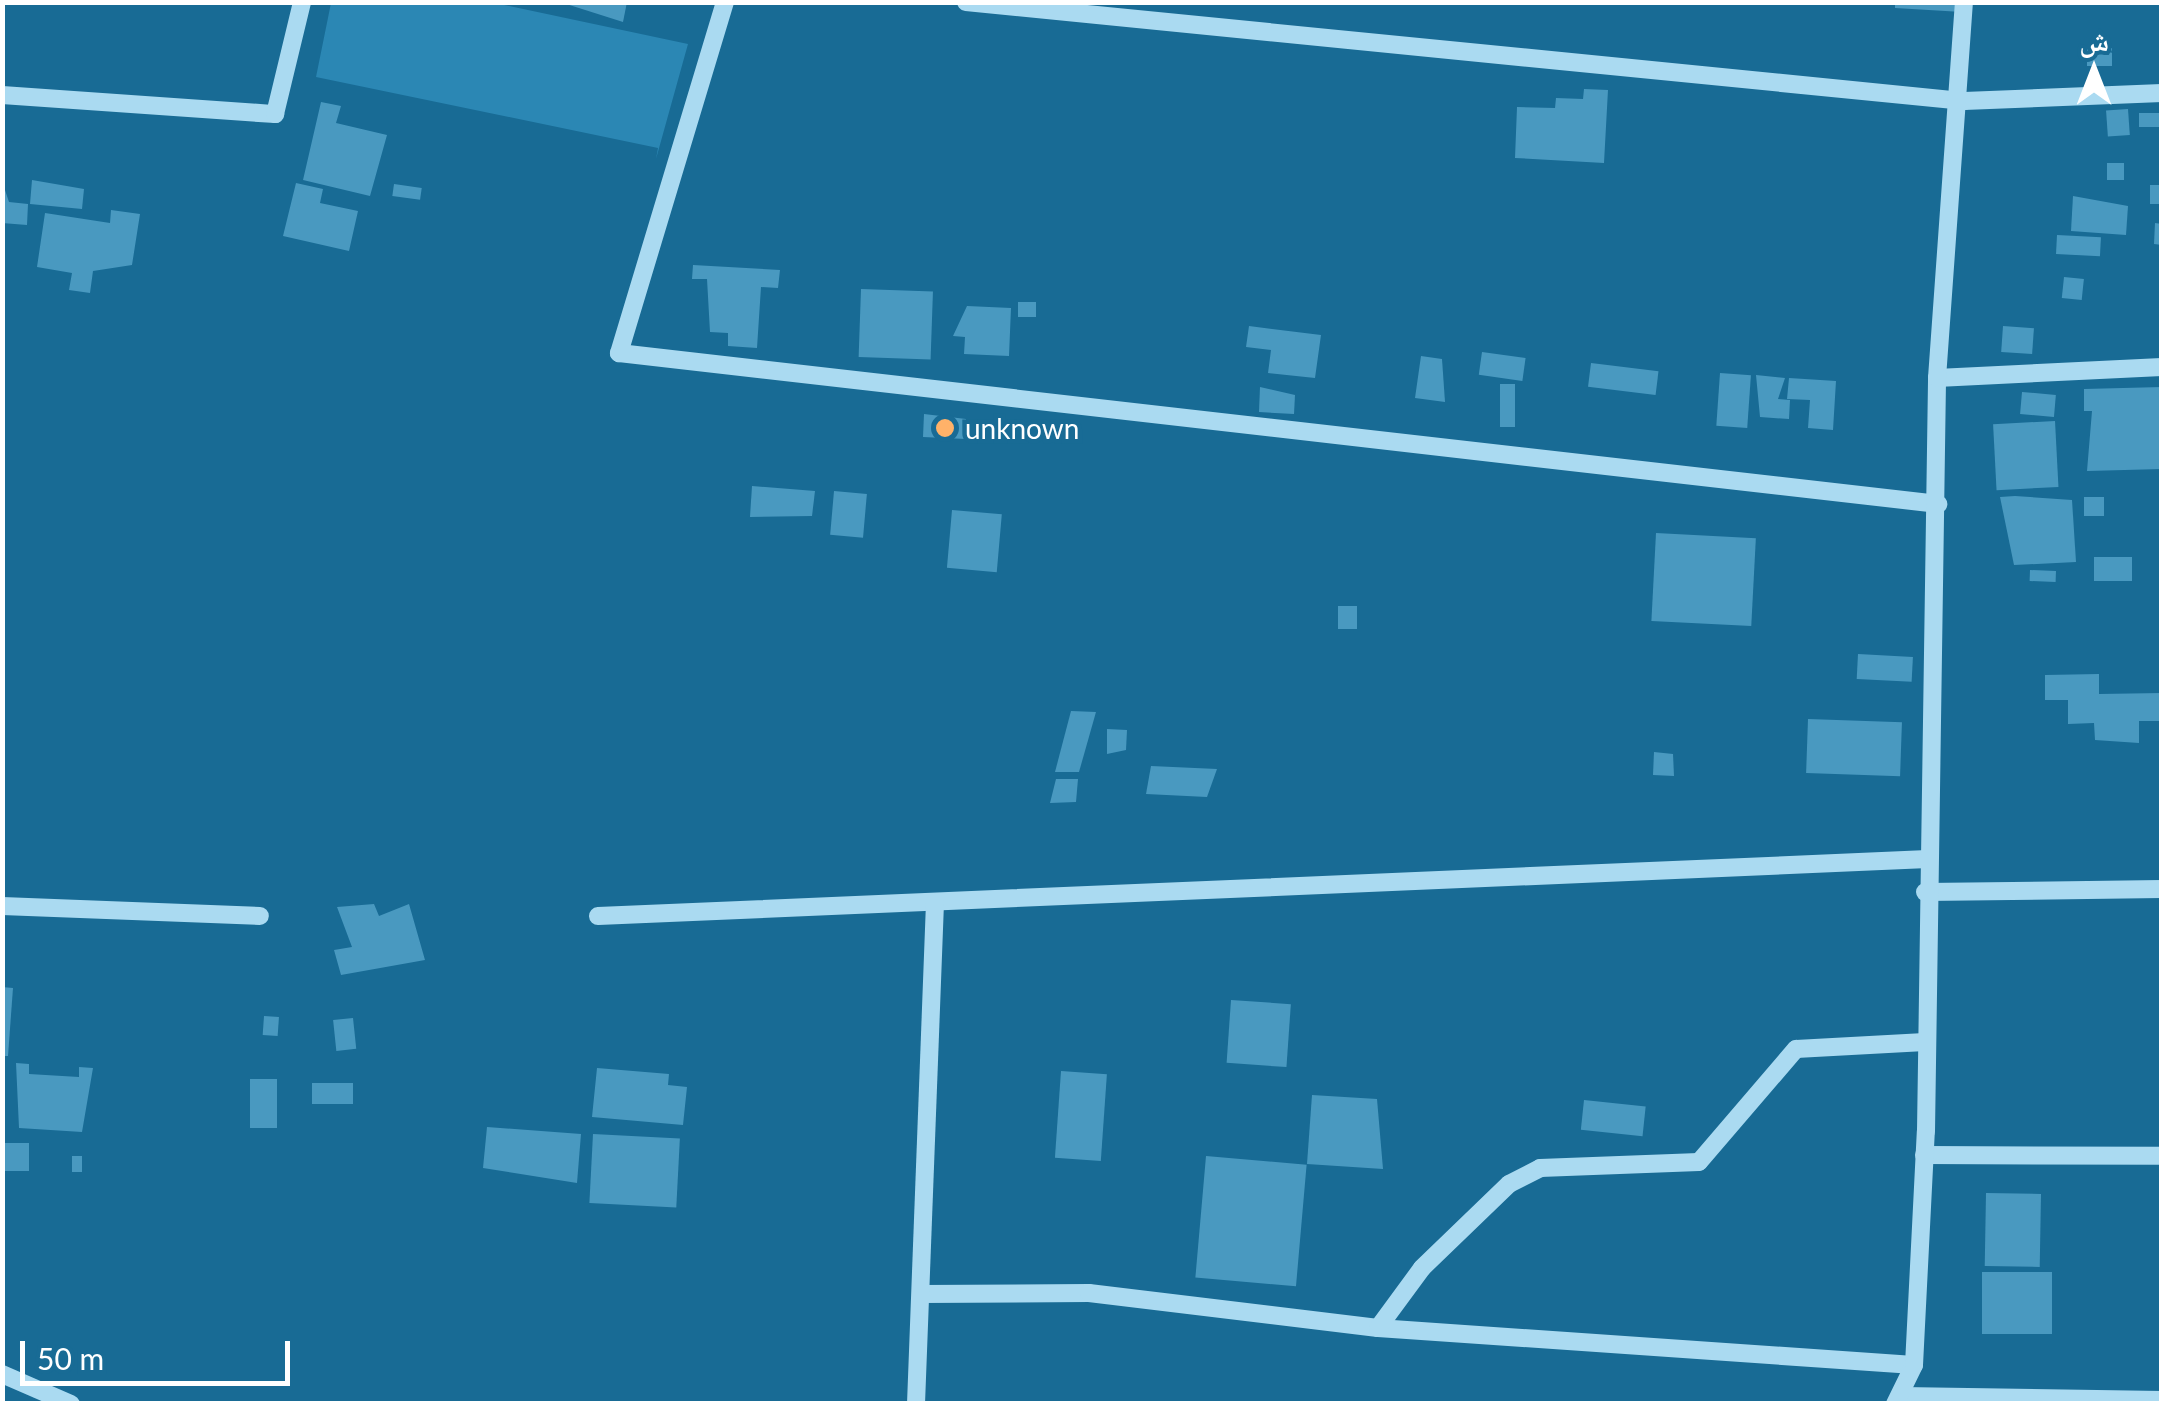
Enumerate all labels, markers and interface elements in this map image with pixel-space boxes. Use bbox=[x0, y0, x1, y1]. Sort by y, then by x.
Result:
north arrow bbox=[2044, 20, 2144, 120]
text: ش bbox=[2079, 23, 2109, 57]
place label: unknown bbox=[965, 411, 1079, 445]
marker: unknown bbox=[934, 417, 956, 439]
scale bar bbox=[25, 1321, 295, 1383]
text: 50 m bbox=[37, 1340, 104, 1376]

